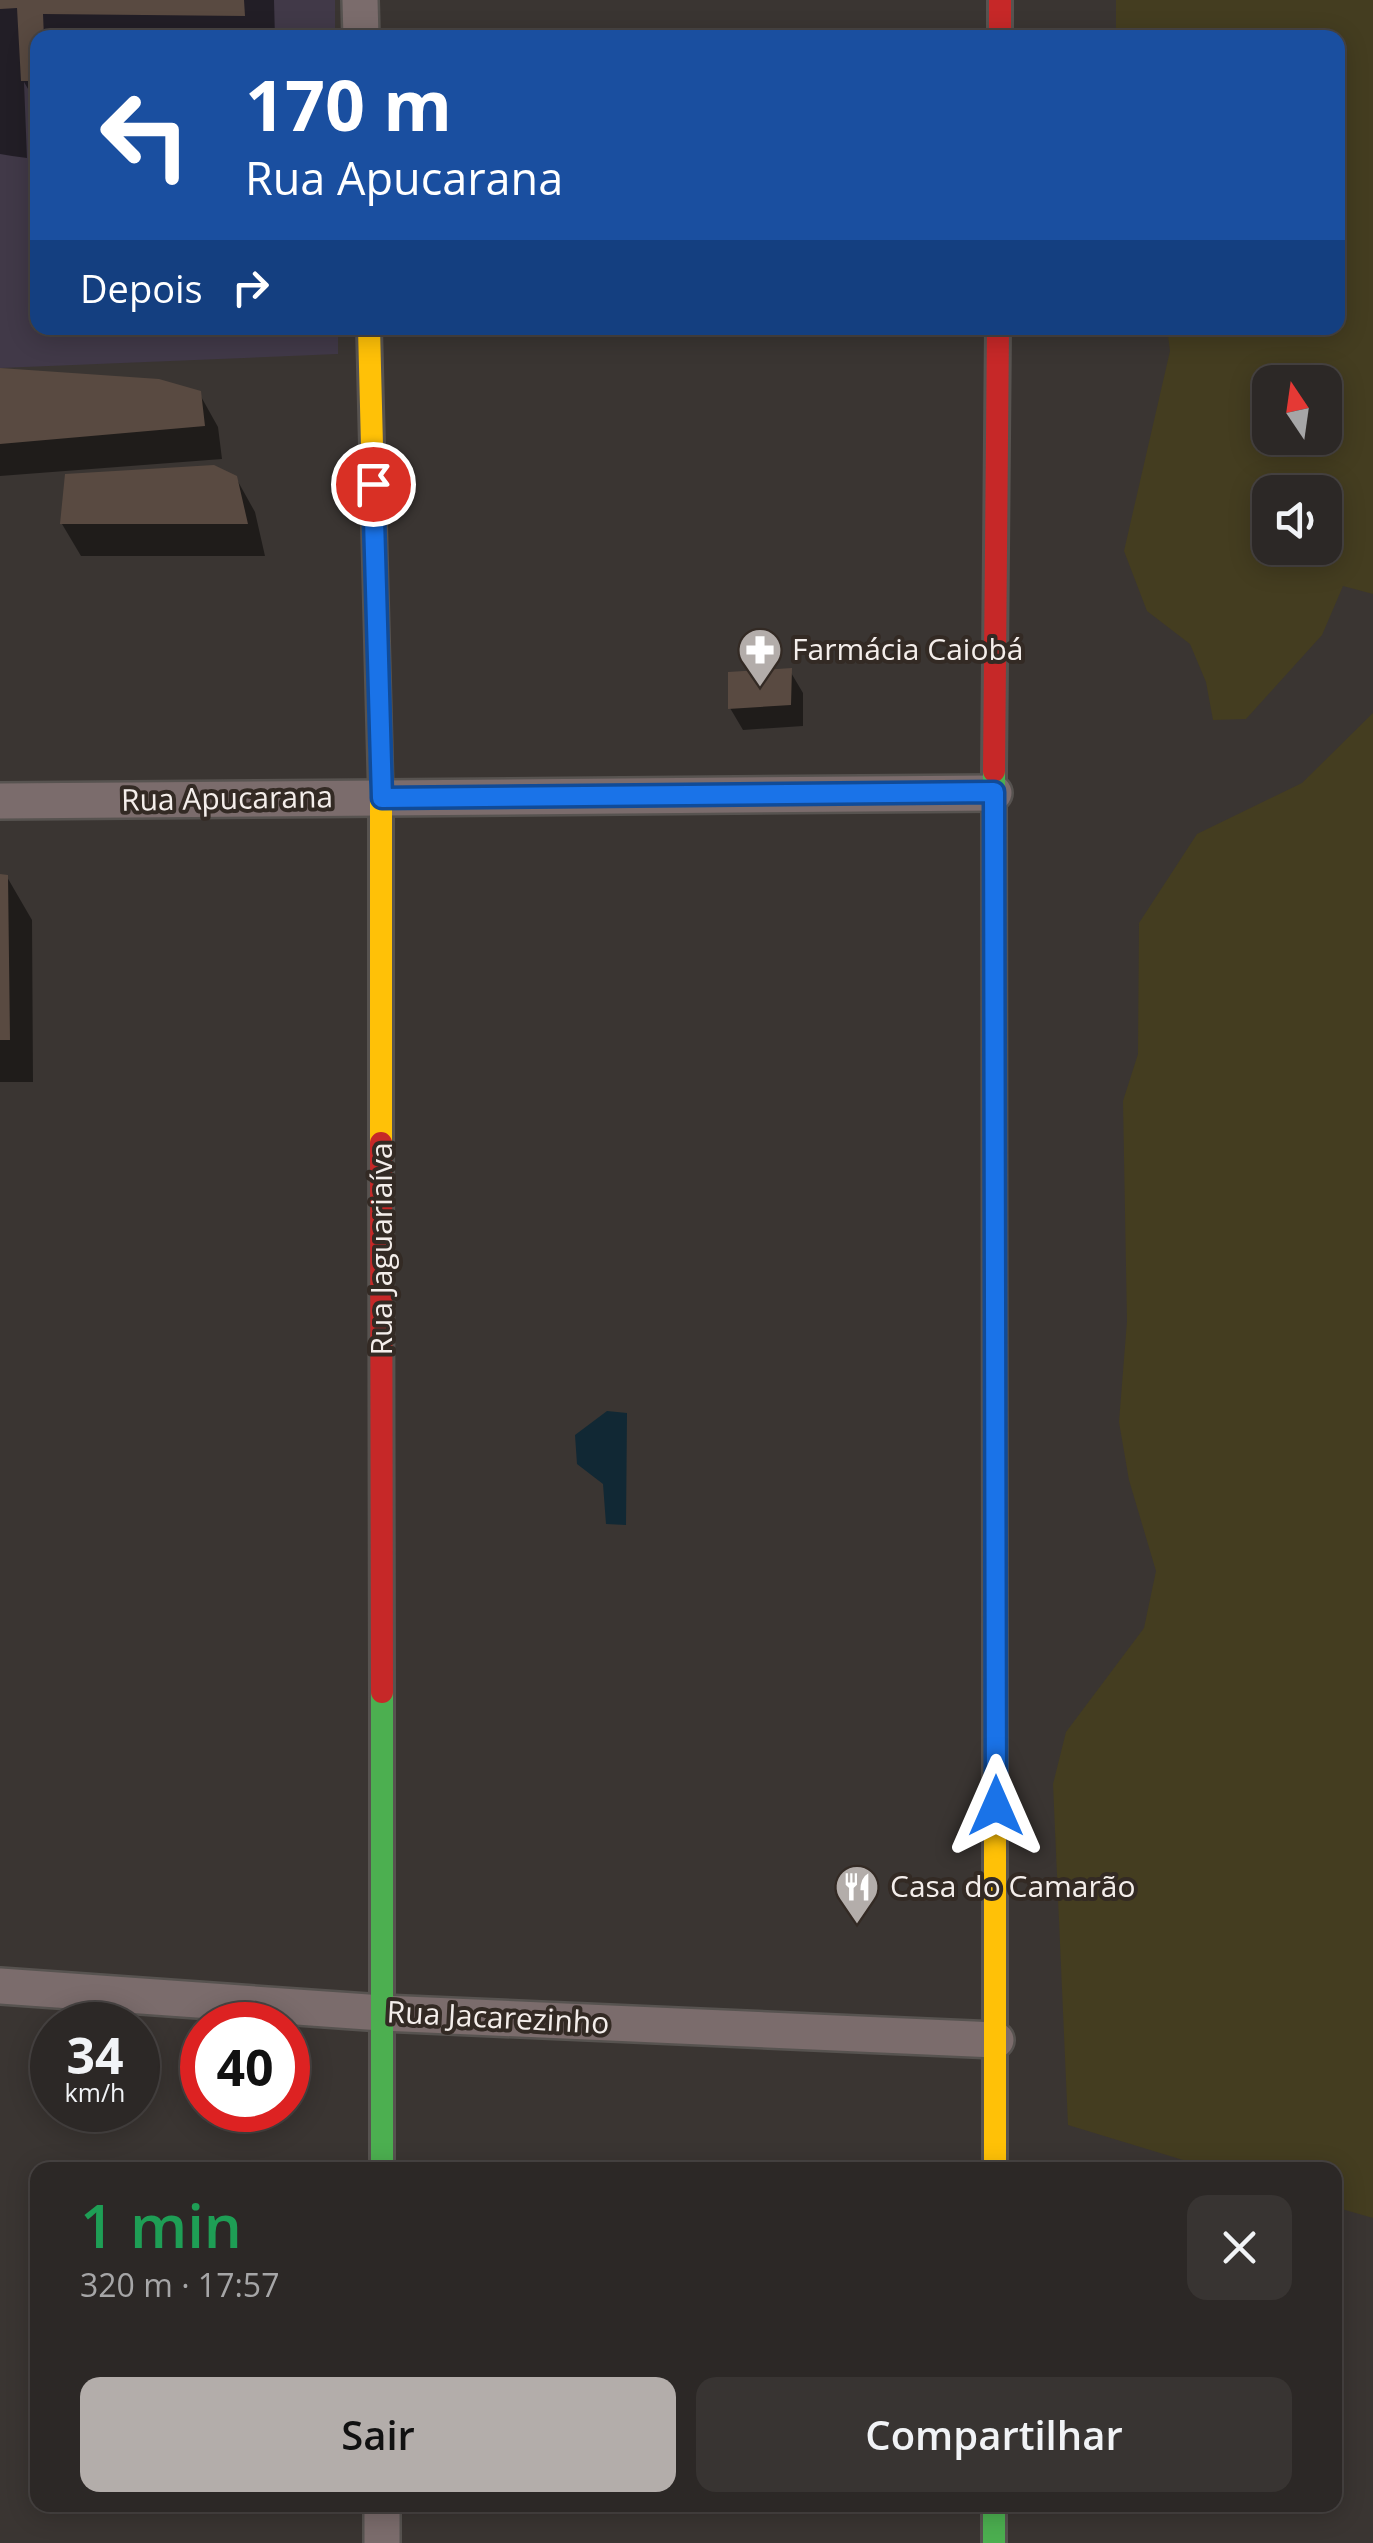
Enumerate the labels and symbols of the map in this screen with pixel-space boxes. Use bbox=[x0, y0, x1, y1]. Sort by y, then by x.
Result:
north arrow bbox=[1252, 365, 1342, 455]
pin bbox=[331, 442, 416, 527]
pharmacy icon: Farmácia Caiobá bbox=[737, 627, 783, 688]
place label: Farmácia Caiobá bbox=[792, 628, 1023, 669]
street label: Rua Apucarana bbox=[121, 775, 333, 820]
street label: Rua Jaguariaíva bbox=[360, 1142, 401, 1356]
position arrow bbox=[944, 1754, 1048, 1858]
restaurant icon: Casa do Camarão bbox=[834, 1864, 880, 1925]
place label: Casa do Camarão bbox=[890, 1865, 1136, 1906]
street label: Rua Jacarezinho bbox=[386, 1990, 610, 2043]
speed limit sign: 40 bbox=[180, 2002, 310, 2132]

